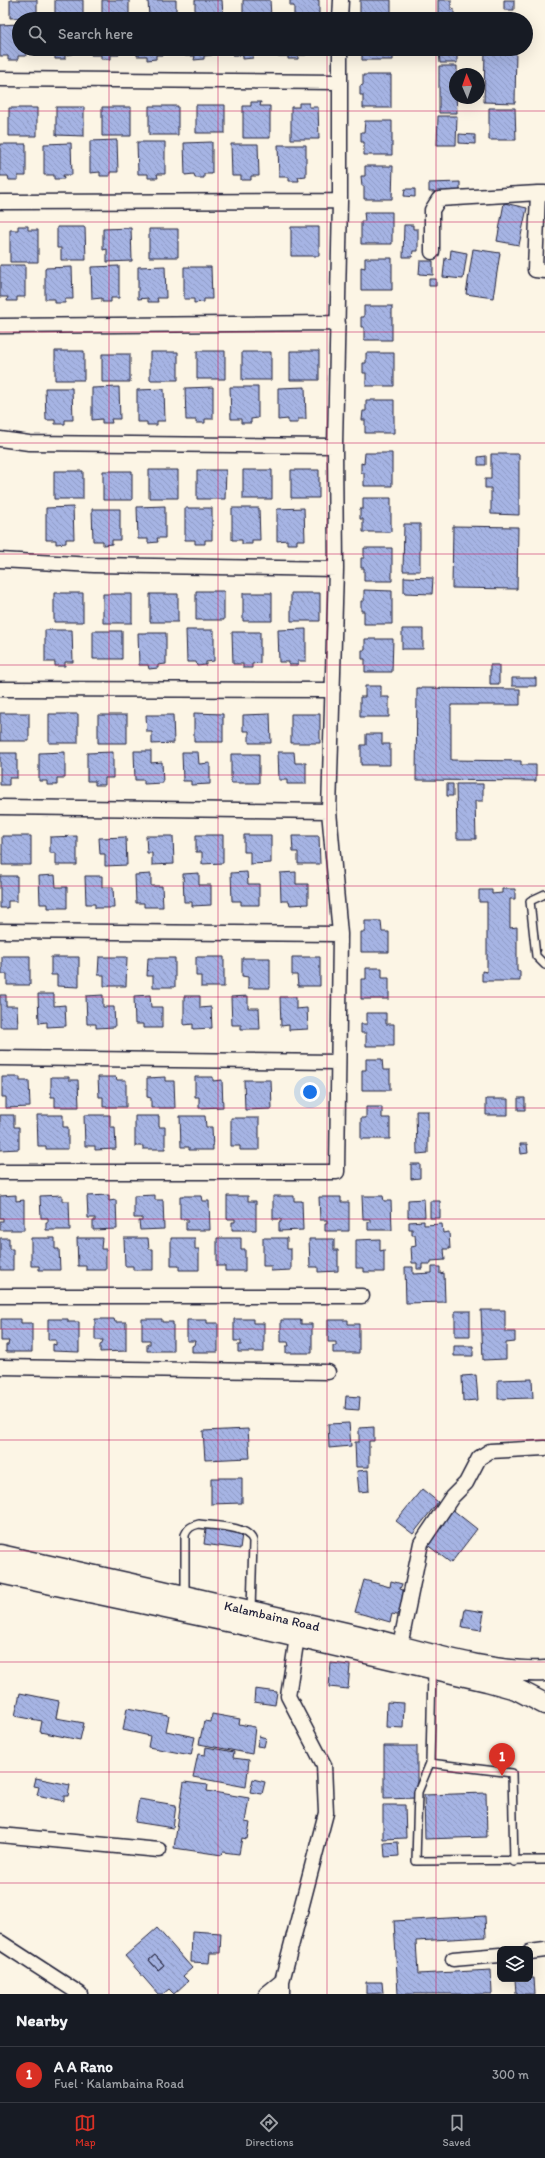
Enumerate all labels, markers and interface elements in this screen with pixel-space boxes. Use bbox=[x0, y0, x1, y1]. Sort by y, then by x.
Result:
search box bbox=[12, 12, 533, 56]
icon: search bbox=[26, 23, 48, 45]
text: Search here bbox=[58, 25, 133, 43]
north arrow bbox=[449, 68, 485, 104]
your location bbox=[300, 1082, 320, 1102]
street label: Kalambaina Road bbox=[223, 1598, 321, 1634]
pin: 1 bbox=[489, 1743, 515, 1776]
map controls bbox=[497, 1946, 533, 1982]
button: layers bbox=[497, 1946, 533, 1982]
text: Nearby bbox=[16, 2010, 68, 2030]
text: A A Rano bbox=[54, 2058, 113, 2076]
text: 1 bbox=[26, 2067, 32, 2082]
text: 300 m bbox=[492, 2067, 529, 2082]
text: Fuel · Kalambaina Road bbox=[54, 2076, 184, 2091]
tab: Map bbox=[74, 2112, 96, 2149]
tab: Directions bbox=[245, 2112, 294, 2149]
tab: Saved bbox=[442, 2112, 471, 2149]

